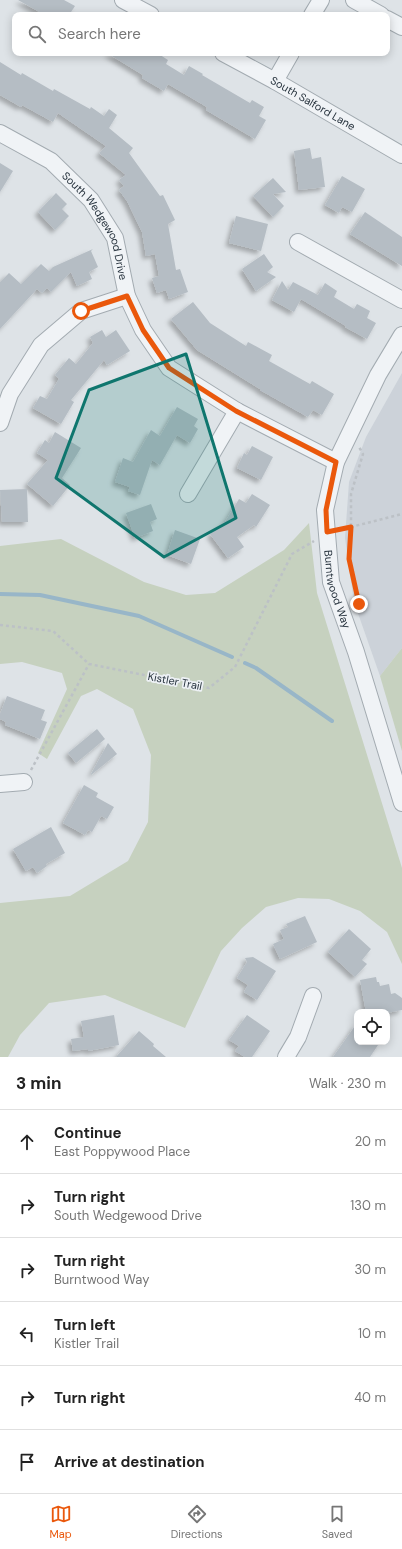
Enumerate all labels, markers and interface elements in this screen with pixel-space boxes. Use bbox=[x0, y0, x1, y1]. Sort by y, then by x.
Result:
search box bbox=[12, 12, 390, 56]
icon: search bbox=[26, 23, 48, 45]
text: Search here bbox=[58, 24, 141, 44]
street label: South Salford Lane bbox=[268, 73, 358, 133]
street label: South Wedgewood Drive bbox=[59, 169, 130, 281]
route start bbox=[72, 302, 90, 320]
street label: Burntwood Way bbox=[321, 549, 354, 630]
route end bbox=[350, 595, 368, 613]
street label: Kistler Trail bbox=[147, 669, 203, 693]
map controls bbox=[354, 1009, 390, 1045]
button: locate bbox=[354, 1009, 390, 1045]
text: 3 min bbox=[16, 1072, 61, 1094]
text: Walk · 230 m bbox=[309, 1075, 386, 1092]
text: Continue bbox=[54, 1123, 122, 1143]
icon: ahead bbox=[16, 1131, 38, 1153]
text: 20 m bbox=[355, 1133, 386, 1150]
text: East Poppywood Place bbox=[54, 1143, 190, 1160]
text: Turn right bbox=[54, 1187, 125, 1207]
icon: right bbox=[16, 1195, 38, 1217]
text: 130 m bbox=[350, 1197, 386, 1214]
text: South Wedgewood Drive bbox=[54, 1207, 202, 1224]
text: Turn right bbox=[54, 1251, 125, 1271]
icon: right bbox=[16, 1259, 38, 1281]
text: 30 m bbox=[354, 1261, 386, 1278]
text: Burntwood Way bbox=[54, 1271, 149, 1288]
text: Turn left bbox=[54, 1315, 115, 1335]
icon: left bbox=[16, 1323, 38, 1345]
text: 10 m bbox=[358, 1325, 386, 1342]
text: Kistler Trail bbox=[54, 1335, 119, 1352]
icon: right bbox=[16, 1387, 38, 1409]
text: Turn right bbox=[54, 1388, 125, 1408]
text: 40 m bbox=[354, 1389, 386, 1406]
icon: arrive bbox=[16, 1451, 38, 1473]
text: Arrive at destination bbox=[54, 1452, 205, 1472]
tab: Map bbox=[50, 1503, 72, 1541]
tab: Directions bbox=[171, 1503, 223, 1541]
tab: Saved bbox=[322, 1503, 352, 1541]

